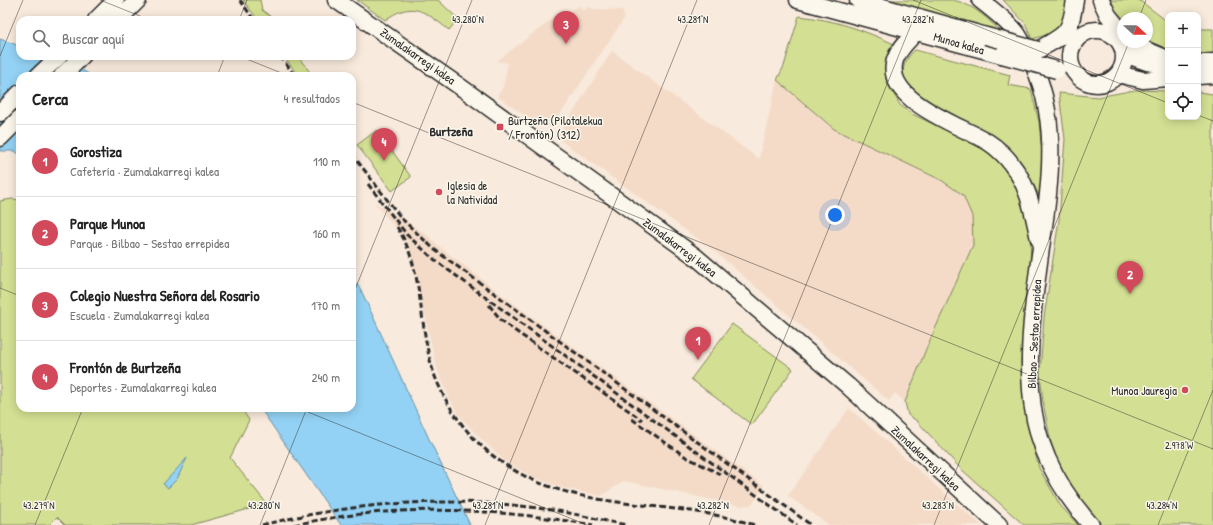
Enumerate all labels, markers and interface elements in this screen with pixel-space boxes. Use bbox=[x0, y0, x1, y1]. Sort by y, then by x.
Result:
pin: 3 bbox=[553, 11, 579, 44]
north arrow bbox=[1117, 12, 1153, 48]
map controls bbox=[1165, 12, 1201, 120]
button: + bbox=[1165, 12, 1201, 48]
text: 43.280°N bbox=[452, 13, 484, 26]
text: 43.281°N bbox=[678, 13, 708, 26]
text: 43.282°N bbox=[902, 13, 934, 26]
search box bbox=[16, 16, 356, 60]
street label: Zumalakarregi kalea bbox=[377, 24, 459, 89]
icon: search bbox=[30, 27, 52, 49]
text: Buscar aquí bbox=[62, 28, 125, 49]
street label: Munoa kalea bbox=[932, 28, 987, 58]
button: − bbox=[1165, 48, 1201, 84]
button: locate bbox=[1165, 84, 1201, 120]
text: Cerca bbox=[32, 87, 68, 110]
text: 4 resultados bbox=[283, 89, 340, 107]
place label: Burtzeña (Pilotalekua / Frontón) (312) bbox=[508, 112, 603, 143]
district label: Burtzeña bbox=[430, 122, 473, 140]
marker: Burtzeña (Pilotalekua / Frontón) (312) bbox=[495, 122, 505, 132]
pin: 4 bbox=[371, 128, 397, 161]
text: Gorostiza bbox=[70, 141, 122, 162]
text: 1 bbox=[43, 152, 47, 170]
text: 110 m bbox=[313, 152, 340, 170]
text: Cafetería · Zumalakarregi kalea bbox=[70, 162, 219, 180]
place label: Iglesia de la Natividad bbox=[447, 177, 497, 208]
marker: Iglesia de la Natividad bbox=[434, 187, 444, 197]
your location bbox=[825, 205, 845, 225]
text: Parque Munoa bbox=[70, 213, 145, 234]
street label: Zumalakarregi kalea bbox=[640, 214, 721, 281]
text: 2 bbox=[42, 224, 48, 242]
text: 160 m bbox=[312, 224, 340, 242]
text: Parque · Bilbao - Sestao errepidea bbox=[70, 234, 229, 252]
pin: 2 bbox=[1117, 261, 1143, 294]
street label: Bilbao - Sestao errepidea bbox=[1023, 279, 1045, 389]
text: Colegio Nuestra Señora del Rosario bbox=[70, 285, 259, 306]
text: 3 bbox=[42, 296, 48, 314]
text: 170 m bbox=[311, 296, 340, 314]
text: Escuela · Zumalakarregi kalea bbox=[70, 306, 209, 324]
pin: 1 bbox=[685, 327, 711, 360]
text: Frontón de Burtzeña bbox=[70, 357, 181, 378]
text: 4 bbox=[43, 368, 47, 386]
text: 240 m bbox=[311, 368, 340, 386]
text: Deportes · Zumalakarregi kalea bbox=[70, 378, 216, 396]
place label: Munoa Jauregia bbox=[1111, 382, 1177, 399]
marker: Munoa Jauregia bbox=[1180, 385, 1190, 395]
street label: Zumalakarregi kalea bbox=[888, 422, 964, 495]
text: 2.978°W bbox=[1165, 439, 1194, 452]
text: 43.279°N bbox=[23, 499, 55, 512]
text: 43.280°N bbox=[248, 499, 280, 512]
text: 43.281°N bbox=[473, 499, 503, 512]
text: 43.282°N bbox=[697, 499, 729, 512]
text: 43.283°N bbox=[922, 499, 954, 512]
text: 43.284°N bbox=[1147, 499, 1177, 512]

